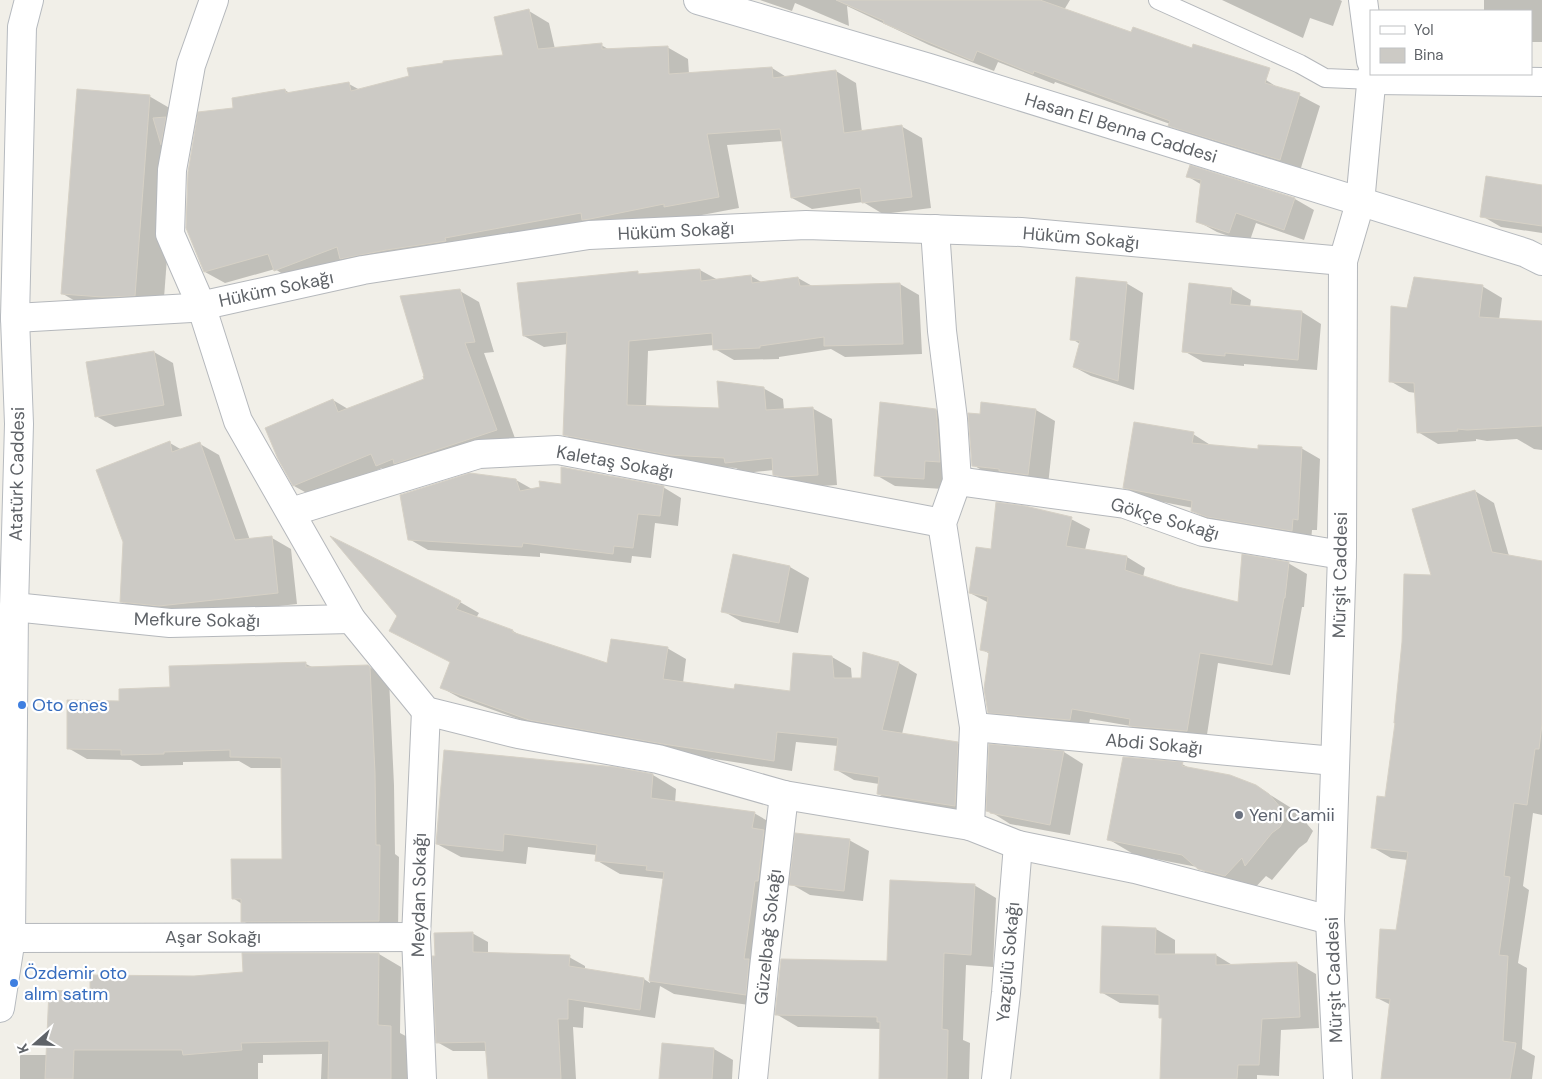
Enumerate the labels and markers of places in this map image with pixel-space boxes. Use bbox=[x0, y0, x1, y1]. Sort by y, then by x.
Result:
place label: Oto enes bbox=[32, 693, 108, 717]
marker: Oto enes bbox=[16, 699, 28, 711]
place label: Yeni Camii bbox=[1249, 803, 1335, 827]
marker: Yeni Camii bbox=[1233, 809, 1245, 821]
place label: Özdemir oto alım satım bbox=[24, 961, 127, 1006]
marker: Özdemir oto alım satım bbox=[8, 977, 20, 989]

